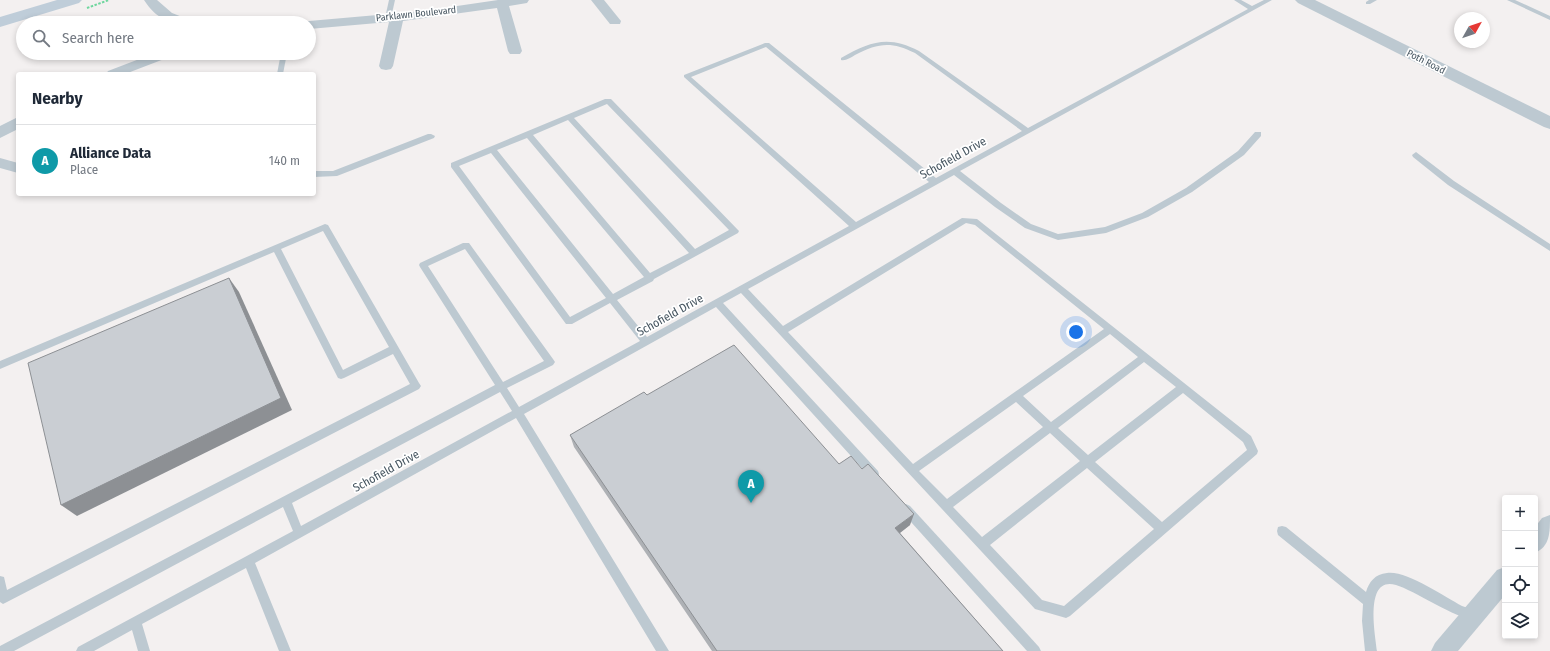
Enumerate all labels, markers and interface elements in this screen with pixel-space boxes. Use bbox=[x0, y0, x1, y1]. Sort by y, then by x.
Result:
street label: Parklawn Boulevard bbox=[375, 4, 457, 24]
north arrow bbox=[1454, 12, 1490, 48]
search box bbox=[16, 16, 316, 60]
icon: search bbox=[30, 27, 52, 49]
text: Search here bbox=[62, 29, 134, 47]
street label: Poth Road bbox=[1405, 47, 1447, 77]
text: Nearby bbox=[32, 88, 83, 109]
street label: Schofield Drive bbox=[917, 134, 989, 182]
text: Alliance Data bbox=[70, 144, 151, 162]
text: A bbox=[41, 153, 49, 168]
text: 140 m bbox=[269, 153, 300, 168]
text: Place bbox=[70, 162, 98, 177]
street label: Schofield Drive bbox=[634, 291, 706, 339]
your location bbox=[1066, 322, 1086, 342]
street label: Schofield Drive bbox=[350, 447, 422, 495]
pin: A bbox=[738, 470, 764, 503]
map controls bbox=[1502, 495, 1538, 639]
button: + bbox=[1502, 495, 1538, 531]
button: − bbox=[1502, 531, 1538, 567]
button: locate bbox=[1502, 567, 1538, 603]
button: layers bbox=[1502, 603, 1538, 639]

